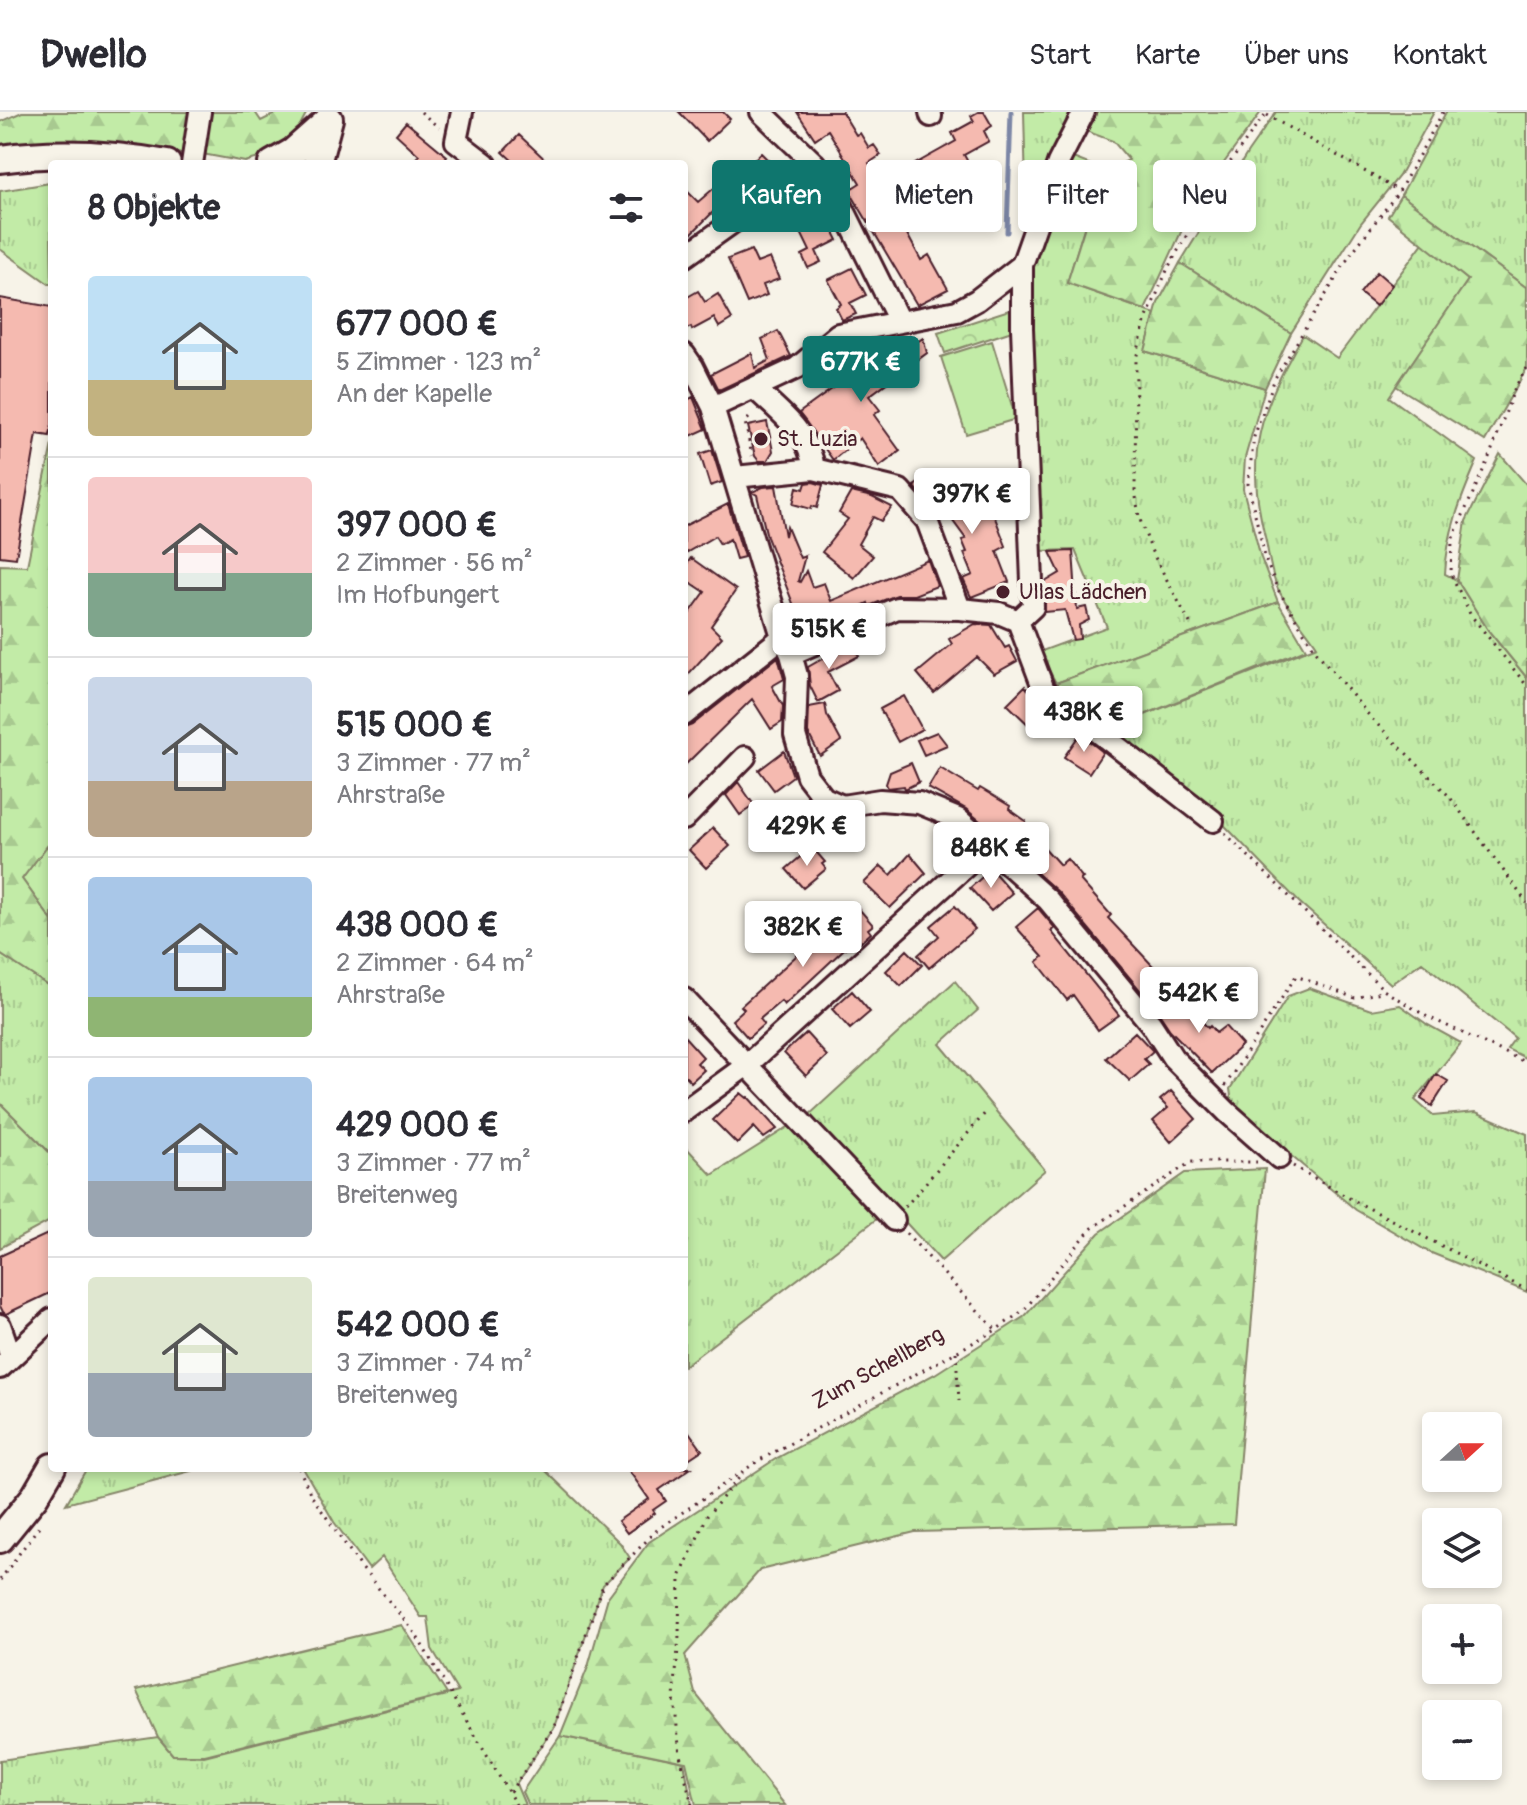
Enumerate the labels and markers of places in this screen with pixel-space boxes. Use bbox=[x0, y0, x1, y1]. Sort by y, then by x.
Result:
pin: 677K € bbox=[796, 336, 926, 404]
place label: St. Luzia bbox=[777, 425, 857, 453]
marker: St. Luzia bbox=[752, 430, 770, 448]
pin: 397K € bbox=[907, 468, 1037, 536]
place label: Ullas Lädchen bbox=[1019, 578, 1147, 606]
marker: Ullas Lädchen bbox=[994, 583, 1012, 601]
pin: 515K € bbox=[764, 603, 894, 671]
pin: 438K € bbox=[1019, 686, 1149, 754]
pin: 429K € bbox=[742, 800, 872, 868]
pin: 848K € bbox=[926, 822, 1056, 890]
pin: 382K € bbox=[738, 901, 868, 969]
pin: 542K € bbox=[1134, 967, 1264, 1035]

